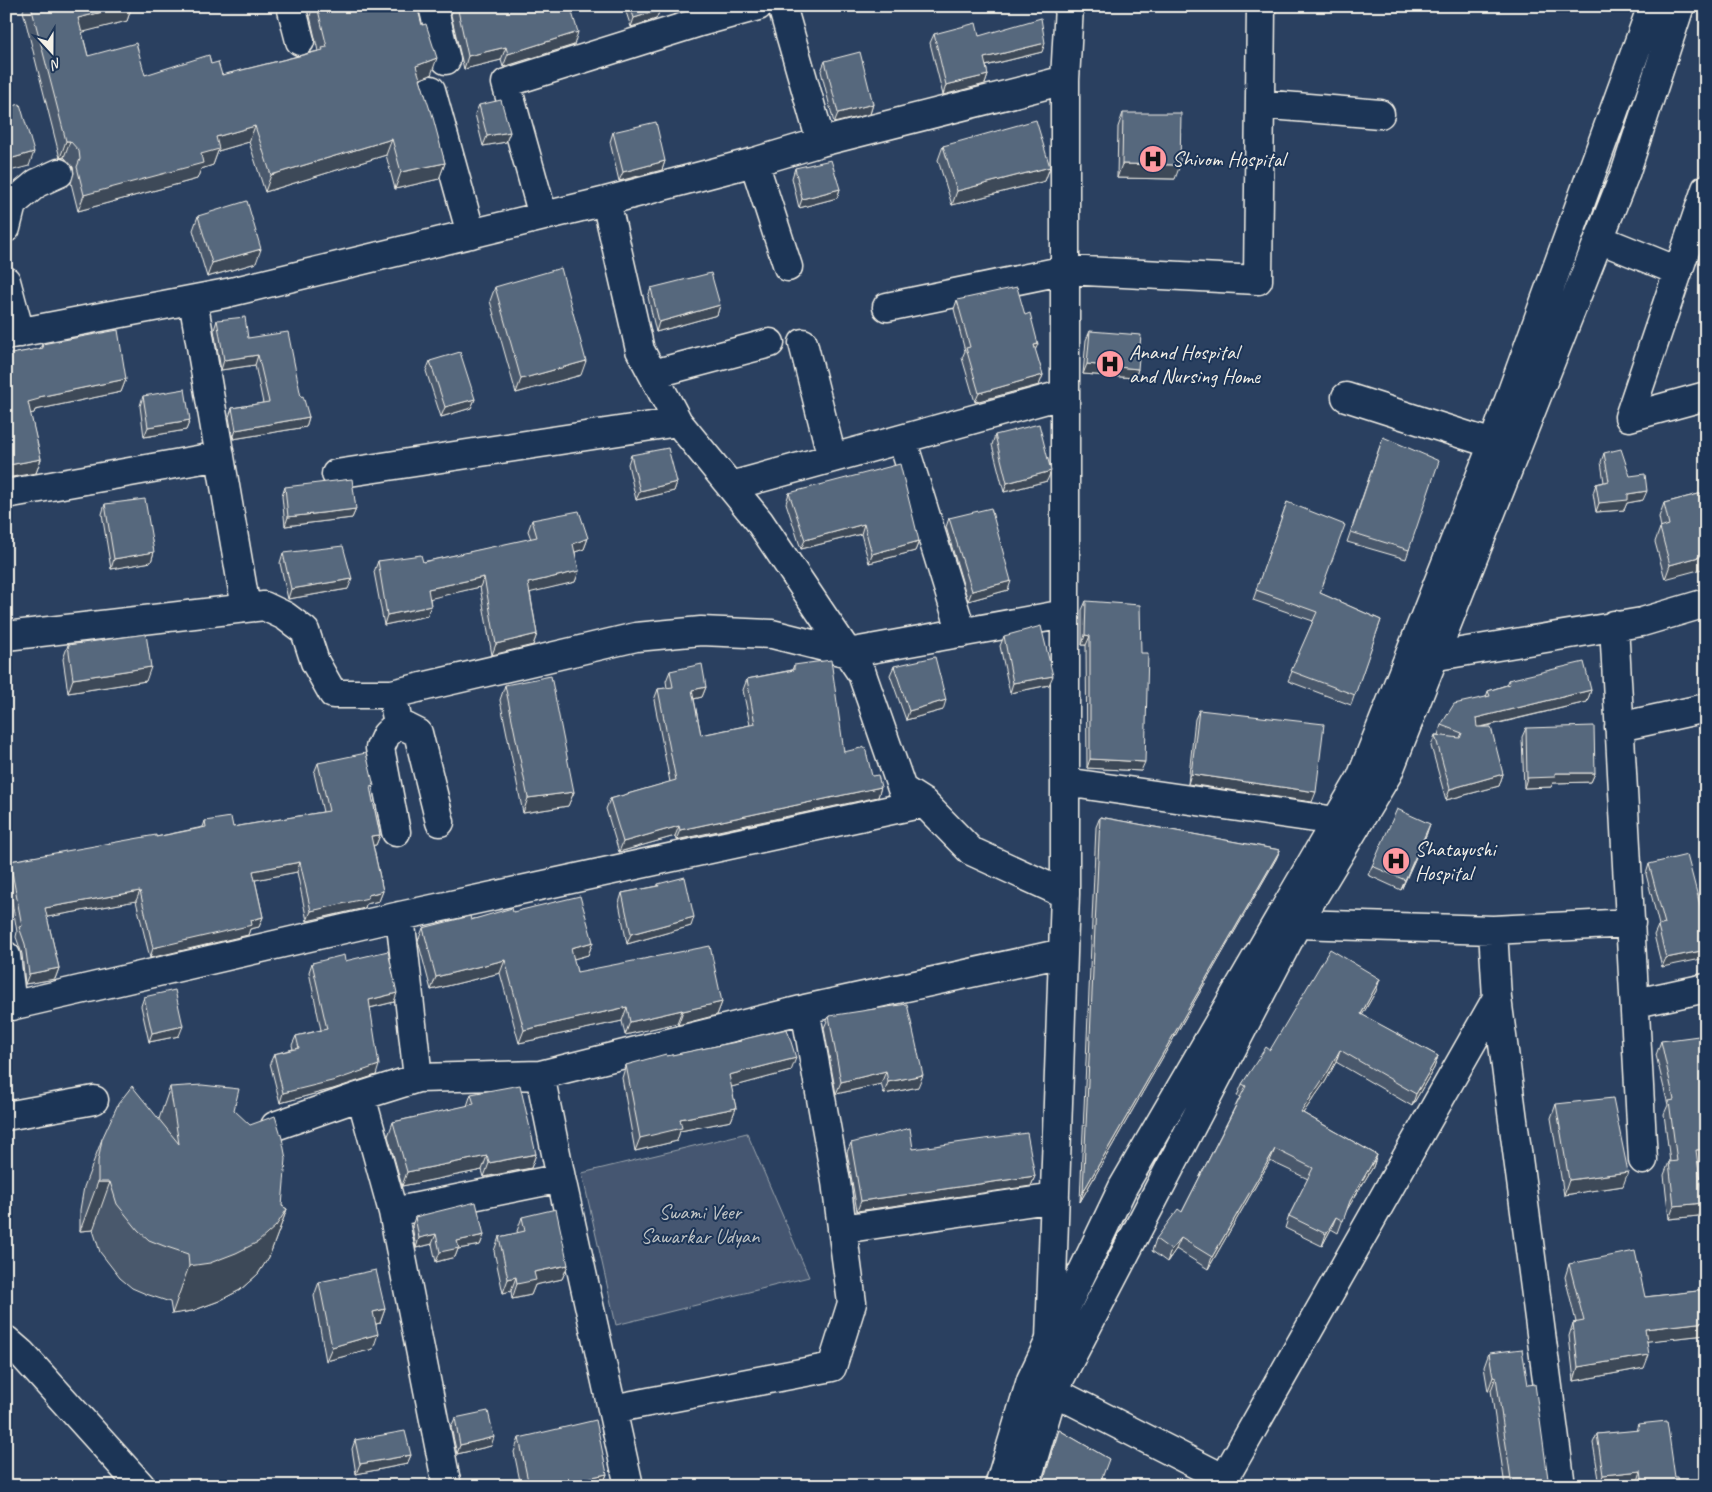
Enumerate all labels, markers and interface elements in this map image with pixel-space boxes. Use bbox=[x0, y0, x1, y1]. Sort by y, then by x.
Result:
north arrow bbox=[28, 28, 78, 78]
text: N bbox=[47, 54, 64, 74]
hospital icon: Shivom Hospital bbox=[1138, 144, 1168, 174]
place label: Shivom Hospital bbox=[1172, 146, 1288, 172]
place label: Anand Hospital and Nursing Home bbox=[1129, 339, 1261, 389]
hospital icon: Anand Hospital and Nursing Home bbox=[1095, 349, 1125, 379]
place label: Shatayushi Hospital bbox=[1415, 836, 1499, 886]
hospital icon: Shatayushi Hospital bbox=[1381, 846, 1411, 876]
park label: Swami Veer Sawarkar Udyan bbox=[641, 1199, 760, 1249]

